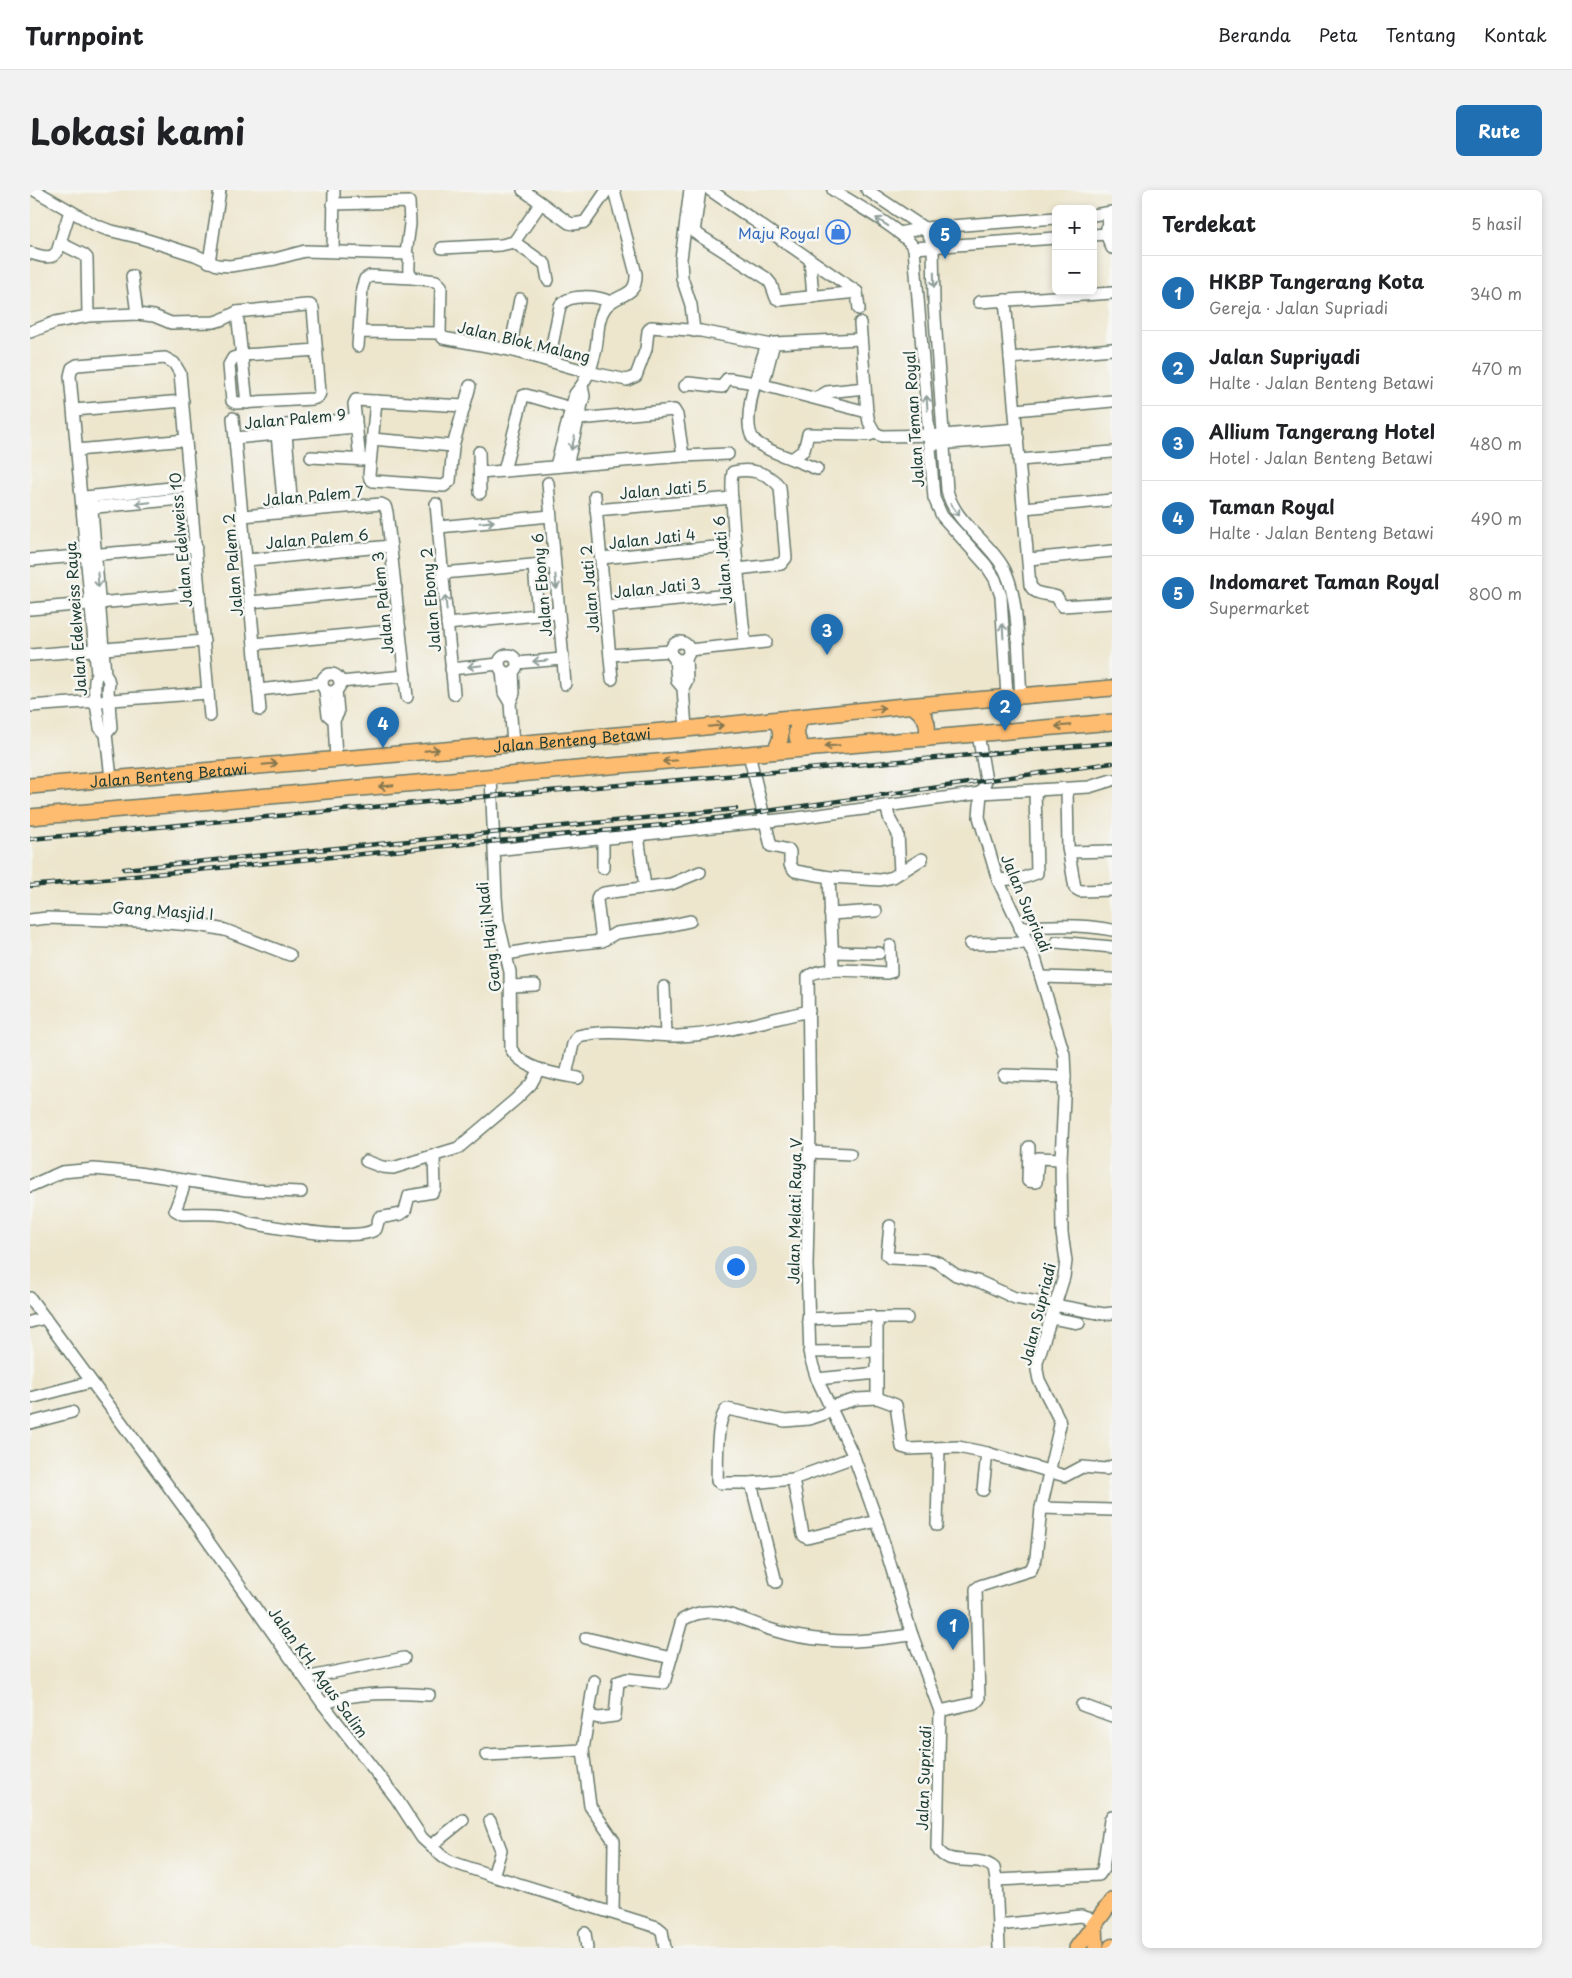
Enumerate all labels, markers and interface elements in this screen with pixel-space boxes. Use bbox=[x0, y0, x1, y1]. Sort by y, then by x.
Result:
text: Turnpoint bbox=[25, 17, 144, 53]
text: Beranda bbox=[1218, 21, 1291, 48]
text: Peta bbox=[1319, 21, 1357, 48]
text: Tentang bbox=[1385, 21, 1456, 48]
text: Kontak bbox=[1484, 21, 1547, 48]
text: Lokasi kami bbox=[30, 104, 245, 157]
button: Rute bbox=[1456, 105, 1542, 156]
map controls bbox=[1052, 205, 1097, 295]
button: + bbox=[1052, 205, 1097, 250]
text: Terdekat bbox=[1162, 207, 1256, 239]
text: 5 hasil bbox=[1471, 211, 1522, 235]
one-way arrow bbox=[876, 217, 890, 227]
pin: 5 bbox=[929, 218, 961, 259]
shop icon: Maju Royal bbox=[825, 219, 851, 245]
place label: Maju Royal bbox=[738, 221, 820, 244]
button: − bbox=[1052, 250, 1097, 295]
text: HKBP Tangerang Kota bbox=[1209, 267, 1424, 295]
one-way arrow bbox=[929, 272, 939, 288]
text: 1 bbox=[1174, 281, 1182, 305]
text: 340 m bbox=[1470, 281, 1522, 305]
text: Gereja · Jalan Supriadi bbox=[1209, 295, 1388, 319]
street label: Jalan Blok Malang bbox=[455, 315, 593, 367]
text: Jalan Supriyadi bbox=[1209, 342, 1360, 370]
street label: Jalan Teman Royal bbox=[897, 350, 929, 488]
text: 2 bbox=[1172, 356, 1184, 380]
text: 470 m bbox=[1472, 356, 1522, 380]
text: Halte · Jalan Benteng Betawi bbox=[1209, 370, 1434, 394]
one-way arrow bbox=[922, 396, 931, 412]
street label: Jalan Palem 9 bbox=[243, 402, 347, 434]
text: Allium Tangerang Hotel bbox=[1209, 417, 1435, 445]
text: 3 bbox=[1173, 431, 1183, 455]
text: 480 m bbox=[1470, 431, 1522, 455]
one-way arrow bbox=[568, 434, 577, 450]
text: Hotel · Jalan Benteng Betawi bbox=[1209, 445, 1433, 469]
street label: Jalan Edelweiss 10 bbox=[163, 472, 197, 608]
street label: Jalan Jati 5 bbox=[618, 474, 708, 504]
street label: Jalan Palem 7 bbox=[262, 479, 365, 511]
text: Taman Royal bbox=[1209, 492, 1335, 520]
one-way arrow bbox=[135, 498, 151, 508]
one-way arrow bbox=[950, 503, 960, 517]
text: 4 bbox=[1173, 506, 1183, 530]
text: 490 m bbox=[1471, 506, 1522, 530]
street label: Jalan Palem 2 bbox=[216, 512, 248, 618]
street label: Jalan Jati 6 bbox=[707, 515, 737, 605]
one-way arrow bbox=[479, 517, 495, 527]
text: Halte · Jalan Benteng Betawi bbox=[1209, 520, 1434, 544]
street label: Jalan Palem 6 bbox=[264, 522, 370, 554]
street label: Jalan Jati 4 bbox=[607, 522, 697, 554]
street label: Jalan Ebony 6 bbox=[525, 532, 557, 638]
street label: Jalan Edelweiss Raya bbox=[58, 541, 92, 697]
street label: Jalan Jati 2 bbox=[574, 544, 604, 634]
street label: Jalan Ebony 2 bbox=[414, 547, 446, 653]
street label: Jalan Palem 3 bbox=[365, 551, 399, 655]
text: Indomaret Taman Royal bbox=[1209, 567, 1440, 595]
street label: Jalan Jati 3 bbox=[612, 571, 702, 603]
one-way arrow bbox=[94, 572, 103, 588]
one-way arrow bbox=[551, 573, 561, 589]
text: 5 bbox=[1173, 581, 1183, 605]
text: 800 m bbox=[1469, 581, 1522, 605]
one-way arrow bbox=[441, 595, 450, 611]
text: Supermarket bbox=[1209, 595, 1309, 619]
pin: 3 bbox=[811, 614, 843, 655]
one-way arrow bbox=[998, 623, 1007, 639]
one-way arrow bbox=[532, 657, 548, 666]
one-way arrow bbox=[467, 661, 483, 671]
pin: 2 bbox=[989, 690, 1021, 731]
one-way arrow bbox=[869, 704, 885, 714]
pin: 4 bbox=[367, 707, 399, 748]
street label: Jalan Benteng Betawi bbox=[492, 721, 652, 757]
one-way arrow bbox=[708, 721, 724, 730]
one-way arrow bbox=[1056, 721, 1072, 731]
one-way arrow bbox=[824, 742, 840, 751]
one-way arrow bbox=[424, 746, 440, 755]
street label: Jalan Benteng Betawi bbox=[89, 756, 248, 792]
one-way arrow bbox=[662, 756, 678, 765]
one-way arrow bbox=[262, 760, 278, 769]
one-way arrow bbox=[378, 781, 394, 790]
street label: Jalan Supriadi bbox=[996, 850, 1058, 956]
street label: Gang Haji Nadi bbox=[470, 881, 506, 993]
street label: Gang Masjid I bbox=[112, 895, 214, 925]
street label: Jalan Melati Raya V bbox=[781, 1138, 807, 1284]
your location bbox=[723, 1254, 749, 1280]
street label: Jalan Supriadi bbox=[1013, 1260, 1061, 1368]
street label: Jalan KH. Agus Salim bbox=[264, 1602, 374, 1742]
pin: 1 bbox=[937, 1609, 969, 1650]
street label: Jalan Supriadi bbox=[910, 1725, 936, 1831]

